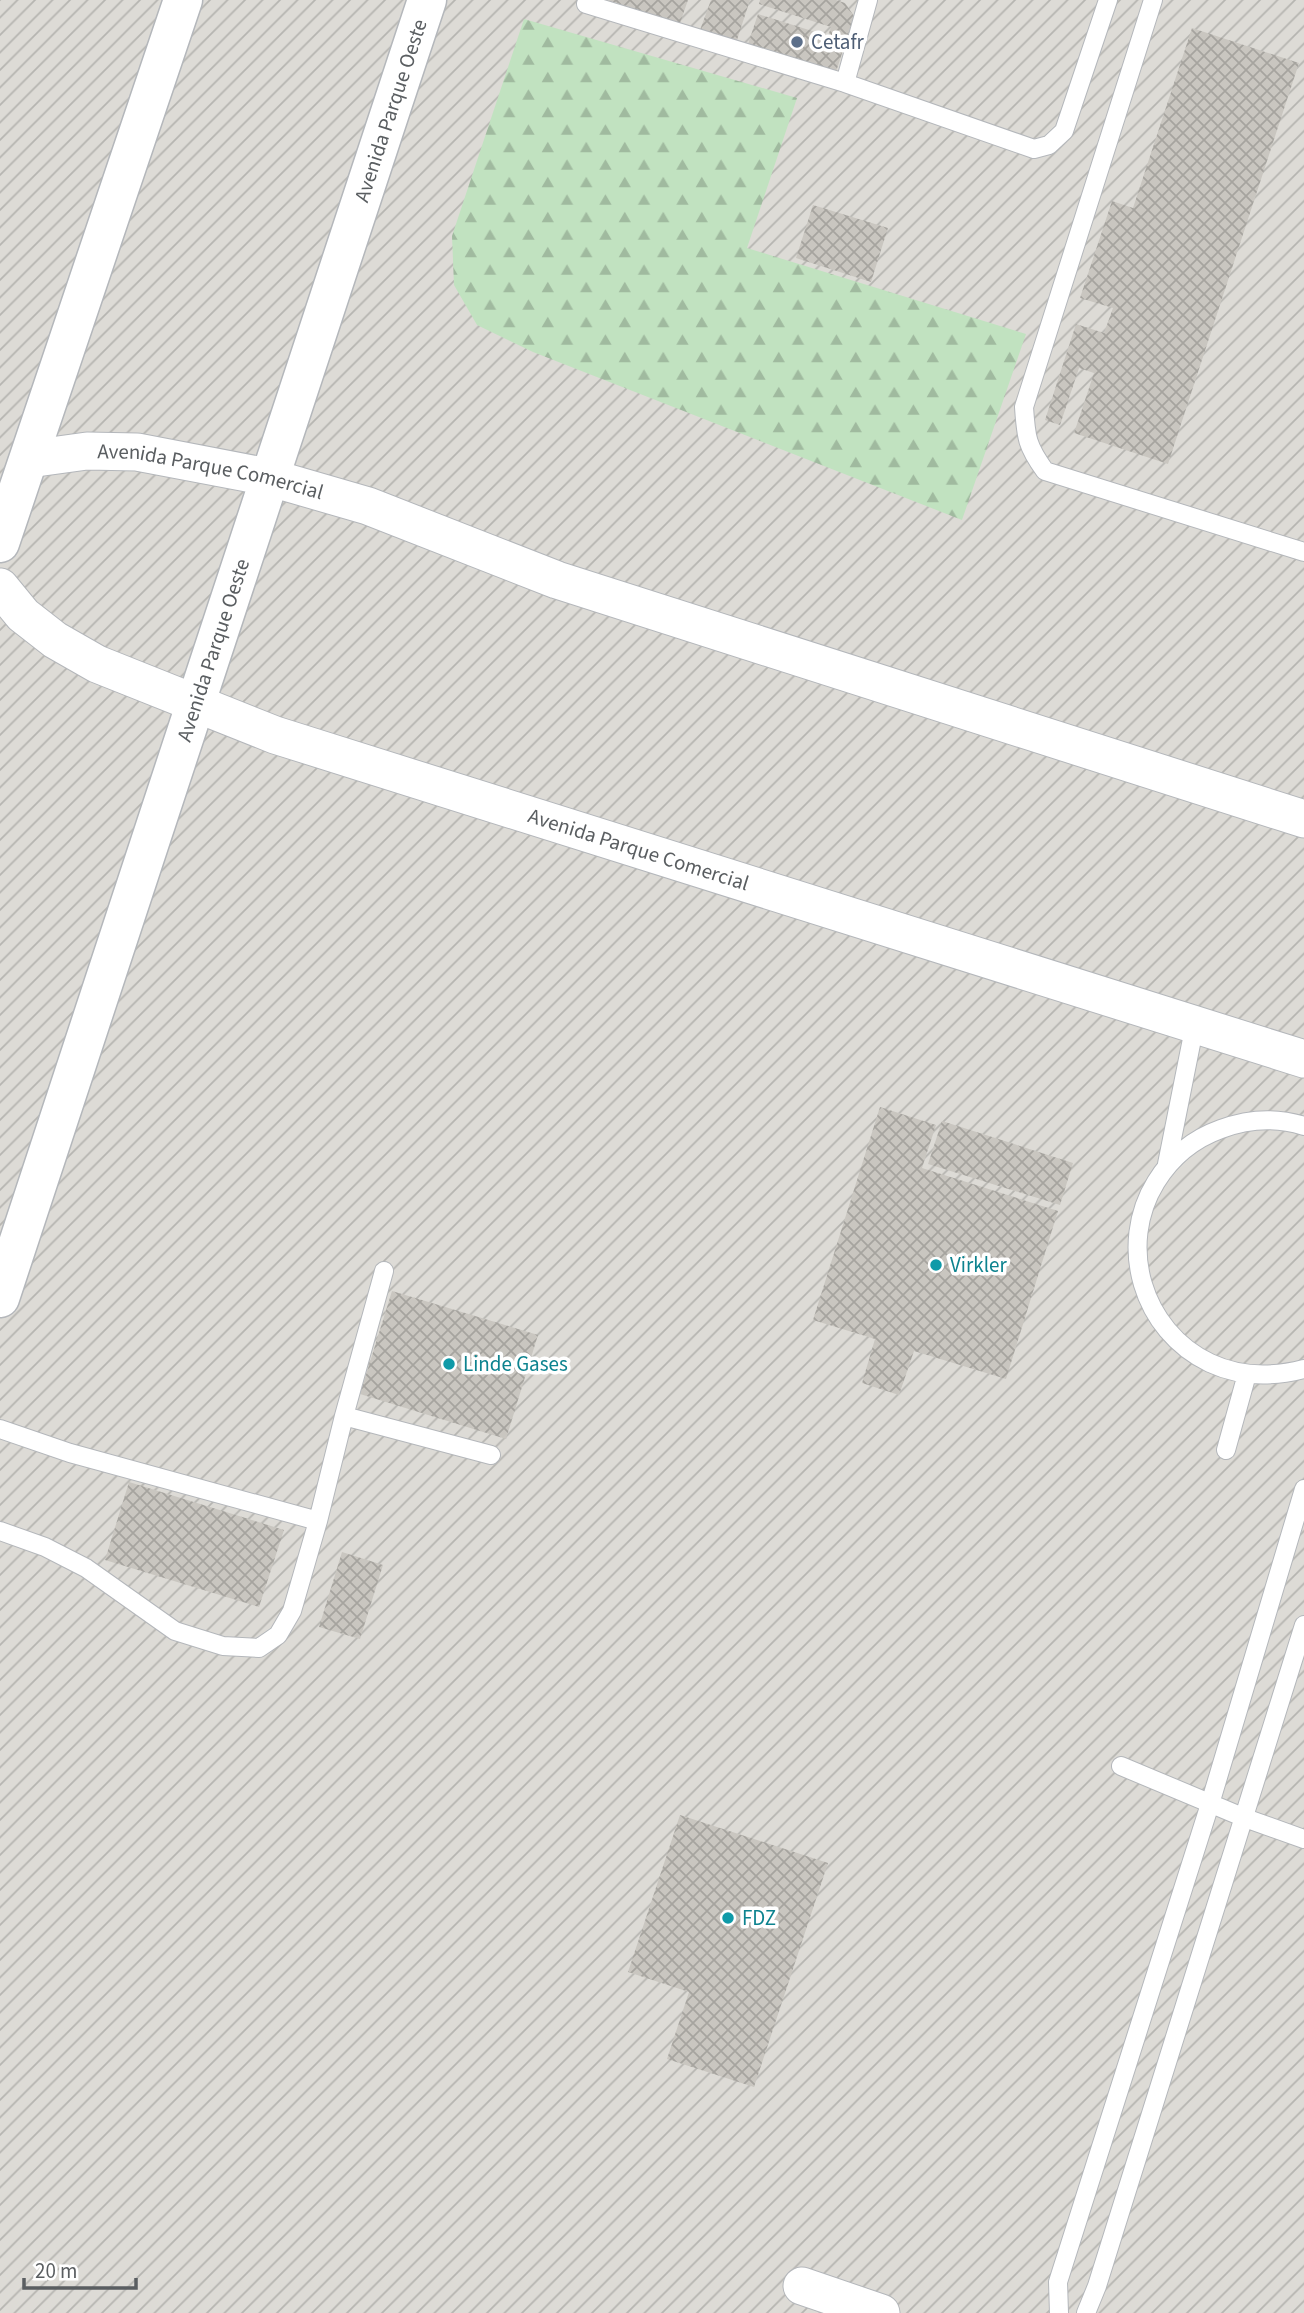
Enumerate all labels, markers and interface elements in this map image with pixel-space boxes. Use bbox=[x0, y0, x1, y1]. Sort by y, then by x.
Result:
street label: Avenida Parque Oeste bbox=[347, 15, 435, 206]
place label: Cetafr bbox=[811, 27, 865, 57]
marker: Cetafr bbox=[789, 34, 805, 50]
street label: Avenida Parque Comercial bbox=[97, 436, 327, 507]
street label: Avenida Parque Oeste bbox=[169, 555, 257, 746]
street label: Avenida Parque Comercial bbox=[524, 801, 753, 898]
place label: Virkler bbox=[950, 1250, 1007, 1280]
marker: Virkler bbox=[928, 1257, 944, 1273]
place label: Linde Gases bbox=[463, 1349, 568, 1379]
marker: Linde Gases bbox=[441, 1356, 457, 1372]
place label: FDZ bbox=[742, 1903, 776, 1933]
marker: FDZ bbox=[720, 1910, 736, 1926]
scale bar bbox=[24, 2246, 136, 2290]
text: 20 m bbox=[35, 2256, 77, 2286]

